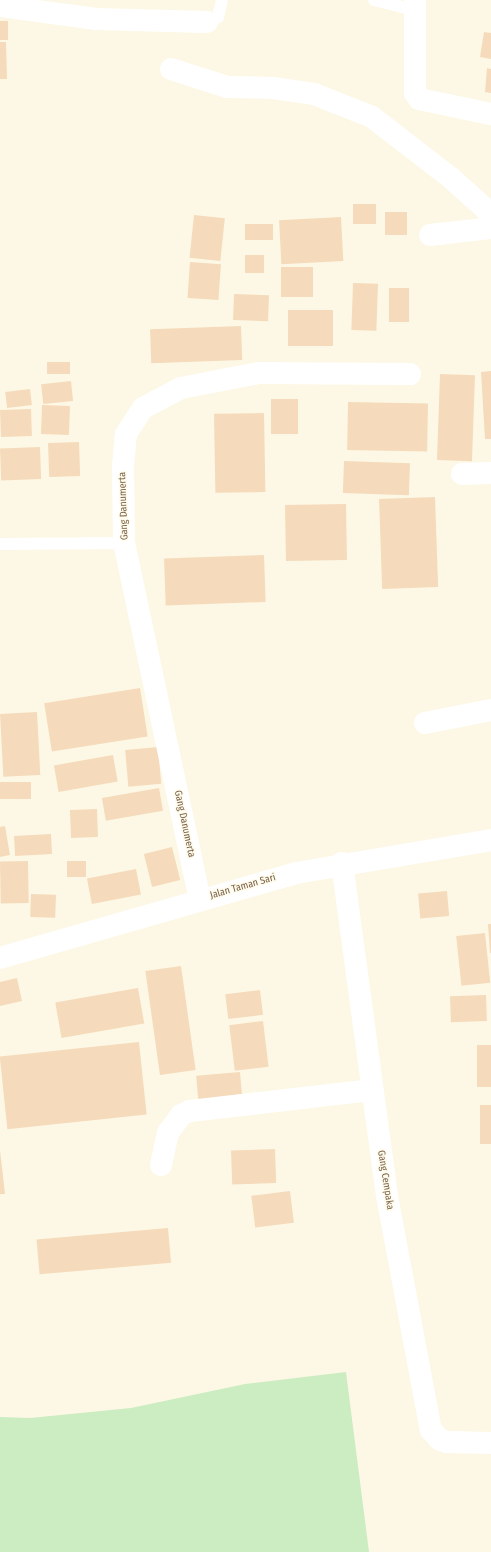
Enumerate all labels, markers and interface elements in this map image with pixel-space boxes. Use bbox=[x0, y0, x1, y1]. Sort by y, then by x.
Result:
street label: Gang Danumerta bbox=[117, 472, 131, 540]
street label: Gang Danumerta bbox=[171, 789, 197, 859]
street label: Jalan Taman Sari bbox=[209, 872, 277, 902]
street label: Gang Cempaka bbox=[374, 1149, 396, 1211]

